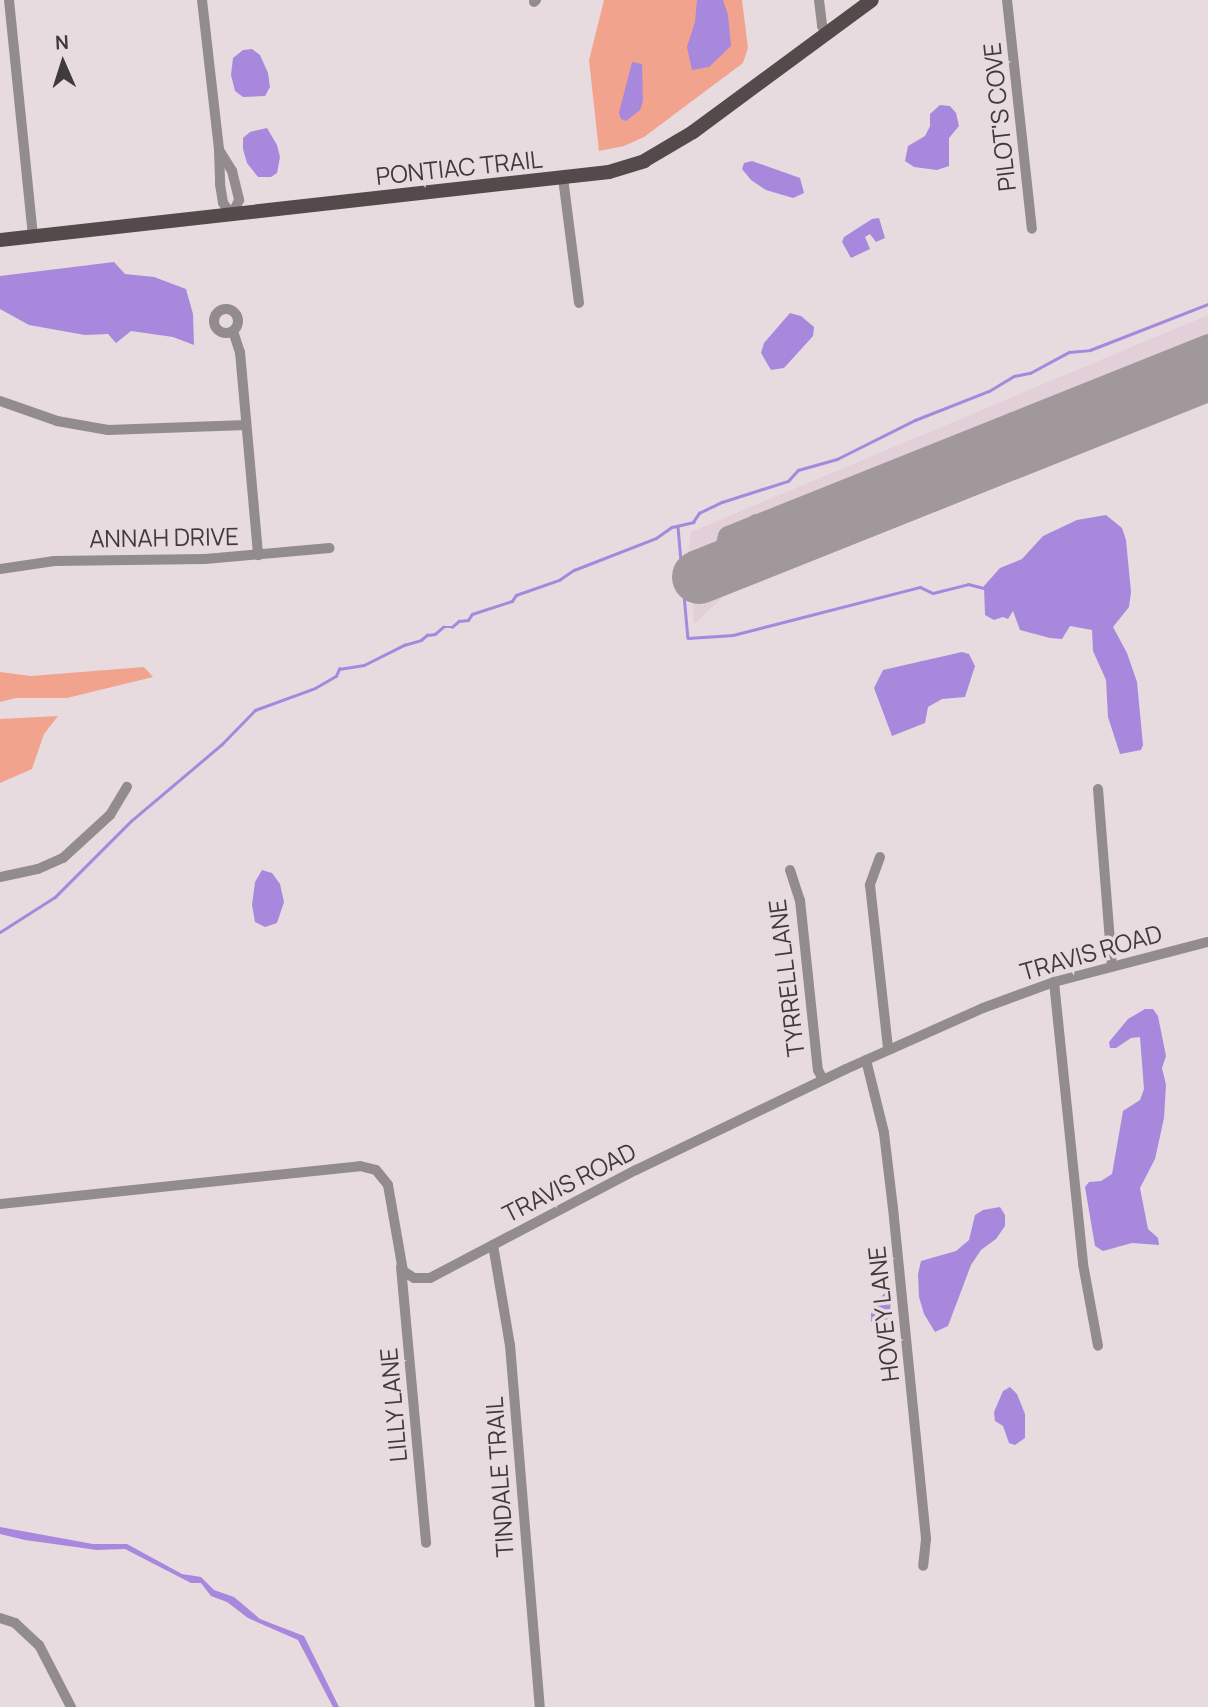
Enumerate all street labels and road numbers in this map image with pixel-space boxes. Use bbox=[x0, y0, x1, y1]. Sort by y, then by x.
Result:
street label: PILOT'S COVE bbox=[977, 41, 1021, 193]
street label: PONTIAC TRAIL bbox=[374, 144, 544, 190]
street label: ANNAH DRIVE bbox=[89, 521, 239, 553]
street label: TYRRELL LANE bbox=[762, 897, 810, 1059]
street label: TRAVIS ROAD bbox=[1017, 918, 1165, 986]
street label: TRAVIS ROAD bbox=[497, 1136, 641, 1228]
street label: HOVEY LANE bbox=[862, 1244, 904, 1384]
street label: LILLY LANE bbox=[374, 1346, 412, 1464]
street label: TINDALE TRAIL bbox=[479, 1396, 519, 1558]

